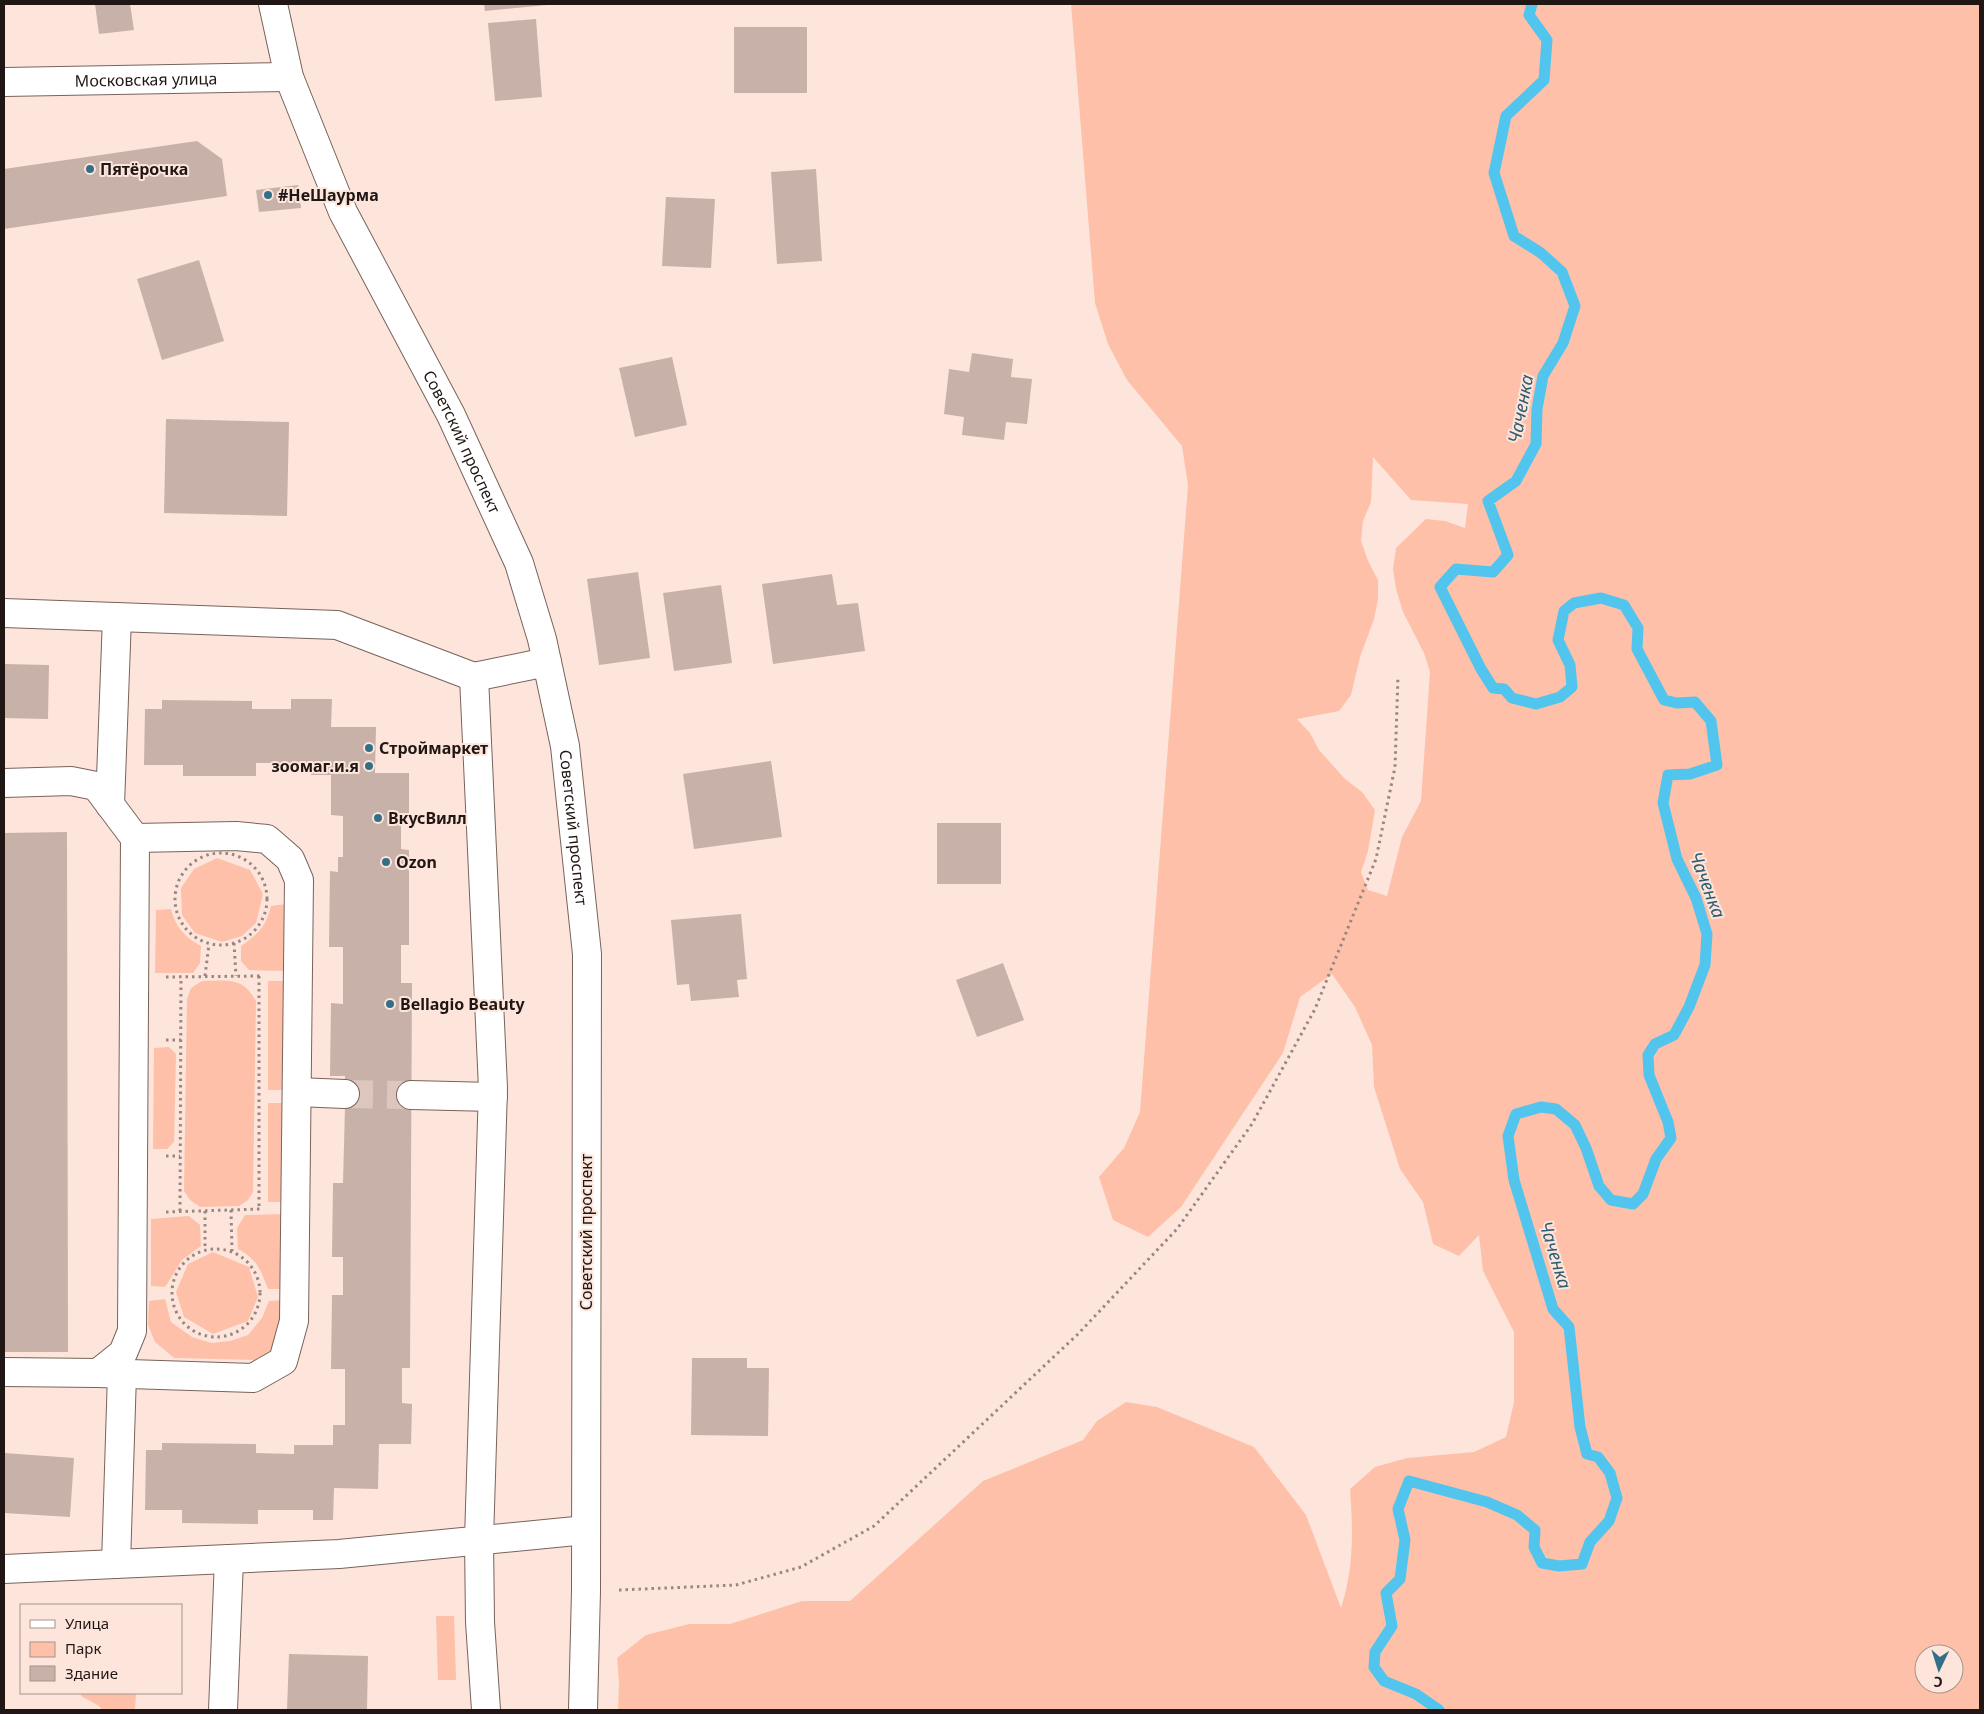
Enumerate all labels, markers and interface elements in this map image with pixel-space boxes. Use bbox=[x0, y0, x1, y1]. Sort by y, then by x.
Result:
street label: Московская улица bbox=[75, 67, 217, 92]
place label: Пятёрочка bbox=[100, 158, 188, 180]
marker: Пятёрочка bbox=[84, 163, 96, 175]
place label: #НеШаурма bbox=[278, 184, 379, 206]
marker: #НеШаурма bbox=[262, 189, 274, 201]
street label: Советский проспект bbox=[418, 366, 506, 517]
water label: Чаченка bbox=[1502, 372, 1538, 445]
place label: Строймаркет bbox=[379, 737, 488, 759]
marker: Строймаркет bbox=[363, 742, 375, 754]
street label: Советский проспект bbox=[554, 749, 593, 907]
place label: зоомаг.и.я bbox=[272, 755, 359, 777]
marker: зоомаг.и.я bbox=[363, 760, 375, 772]
place label: ВкусВилл bbox=[388, 807, 467, 829]
marker: ВкусВилл bbox=[372, 812, 384, 824]
water label: Чаченка bbox=[1684, 848, 1732, 921]
place label: Ozon bbox=[396, 851, 437, 873]
marker: Ozon bbox=[380, 856, 392, 868]
place label: Bellagio Beauty bbox=[400, 993, 525, 1015]
marker: Bellagio Beauty bbox=[384, 998, 396, 1010]
street label: Советский проспект bbox=[575, 1153, 597, 1310]
water label: Чаченка bbox=[1534, 1218, 1578, 1291]
legend bbox=[20, 1604, 182, 1694]
text: Улица bbox=[65, 1613, 109, 1633]
text: Парк bbox=[65, 1638, 101, 1658]
north arrow bbox=[1914, 1644, 1964, 1694]
text: Здание bbox=[65, 1663, 118, 1683]
text: С bbox=[1933, 1673, 1943, 1692]

